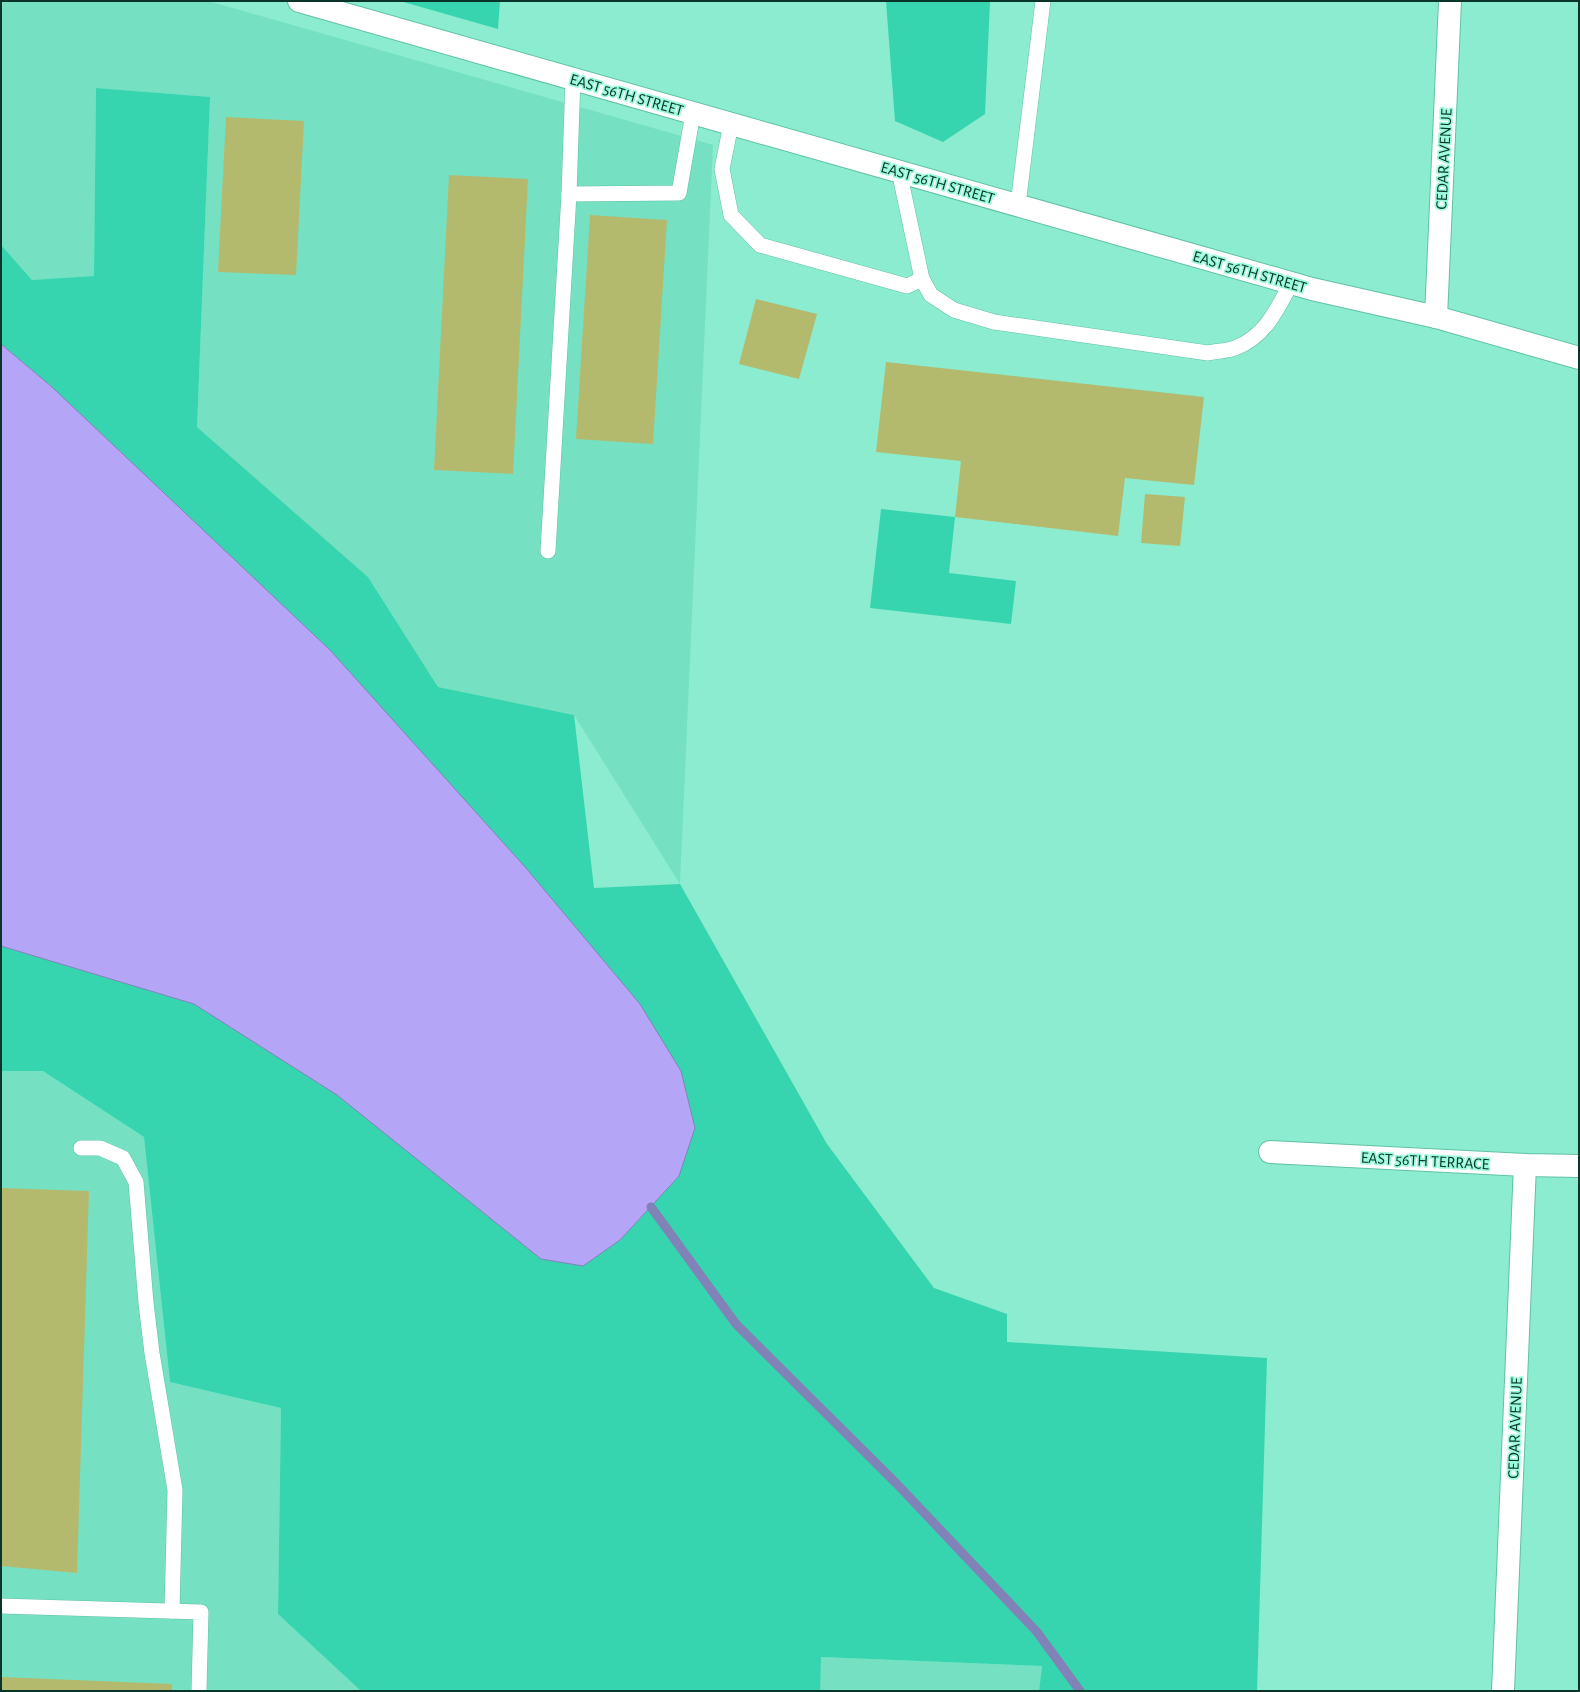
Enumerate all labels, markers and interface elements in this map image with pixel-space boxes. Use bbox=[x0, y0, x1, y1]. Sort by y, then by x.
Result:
street label: EAST 56TH STREET bbox=[568, 71, 686, 119]
street label: CEDAR AVENUE bbox=[1433, 108, 1455, 210]
street label: EAST 56TH STREET bbox=[879, 159, 997, 207]
street label: EAST 56TH STREET bbox=[1191, 248, 1309, 296]
street label: EAST 56TH TERRACE bbox=[1360, 1150, 1490, 1172]
street label: CEDAR AVENUE bbox=[1505, 1377, 1525, 1479]

